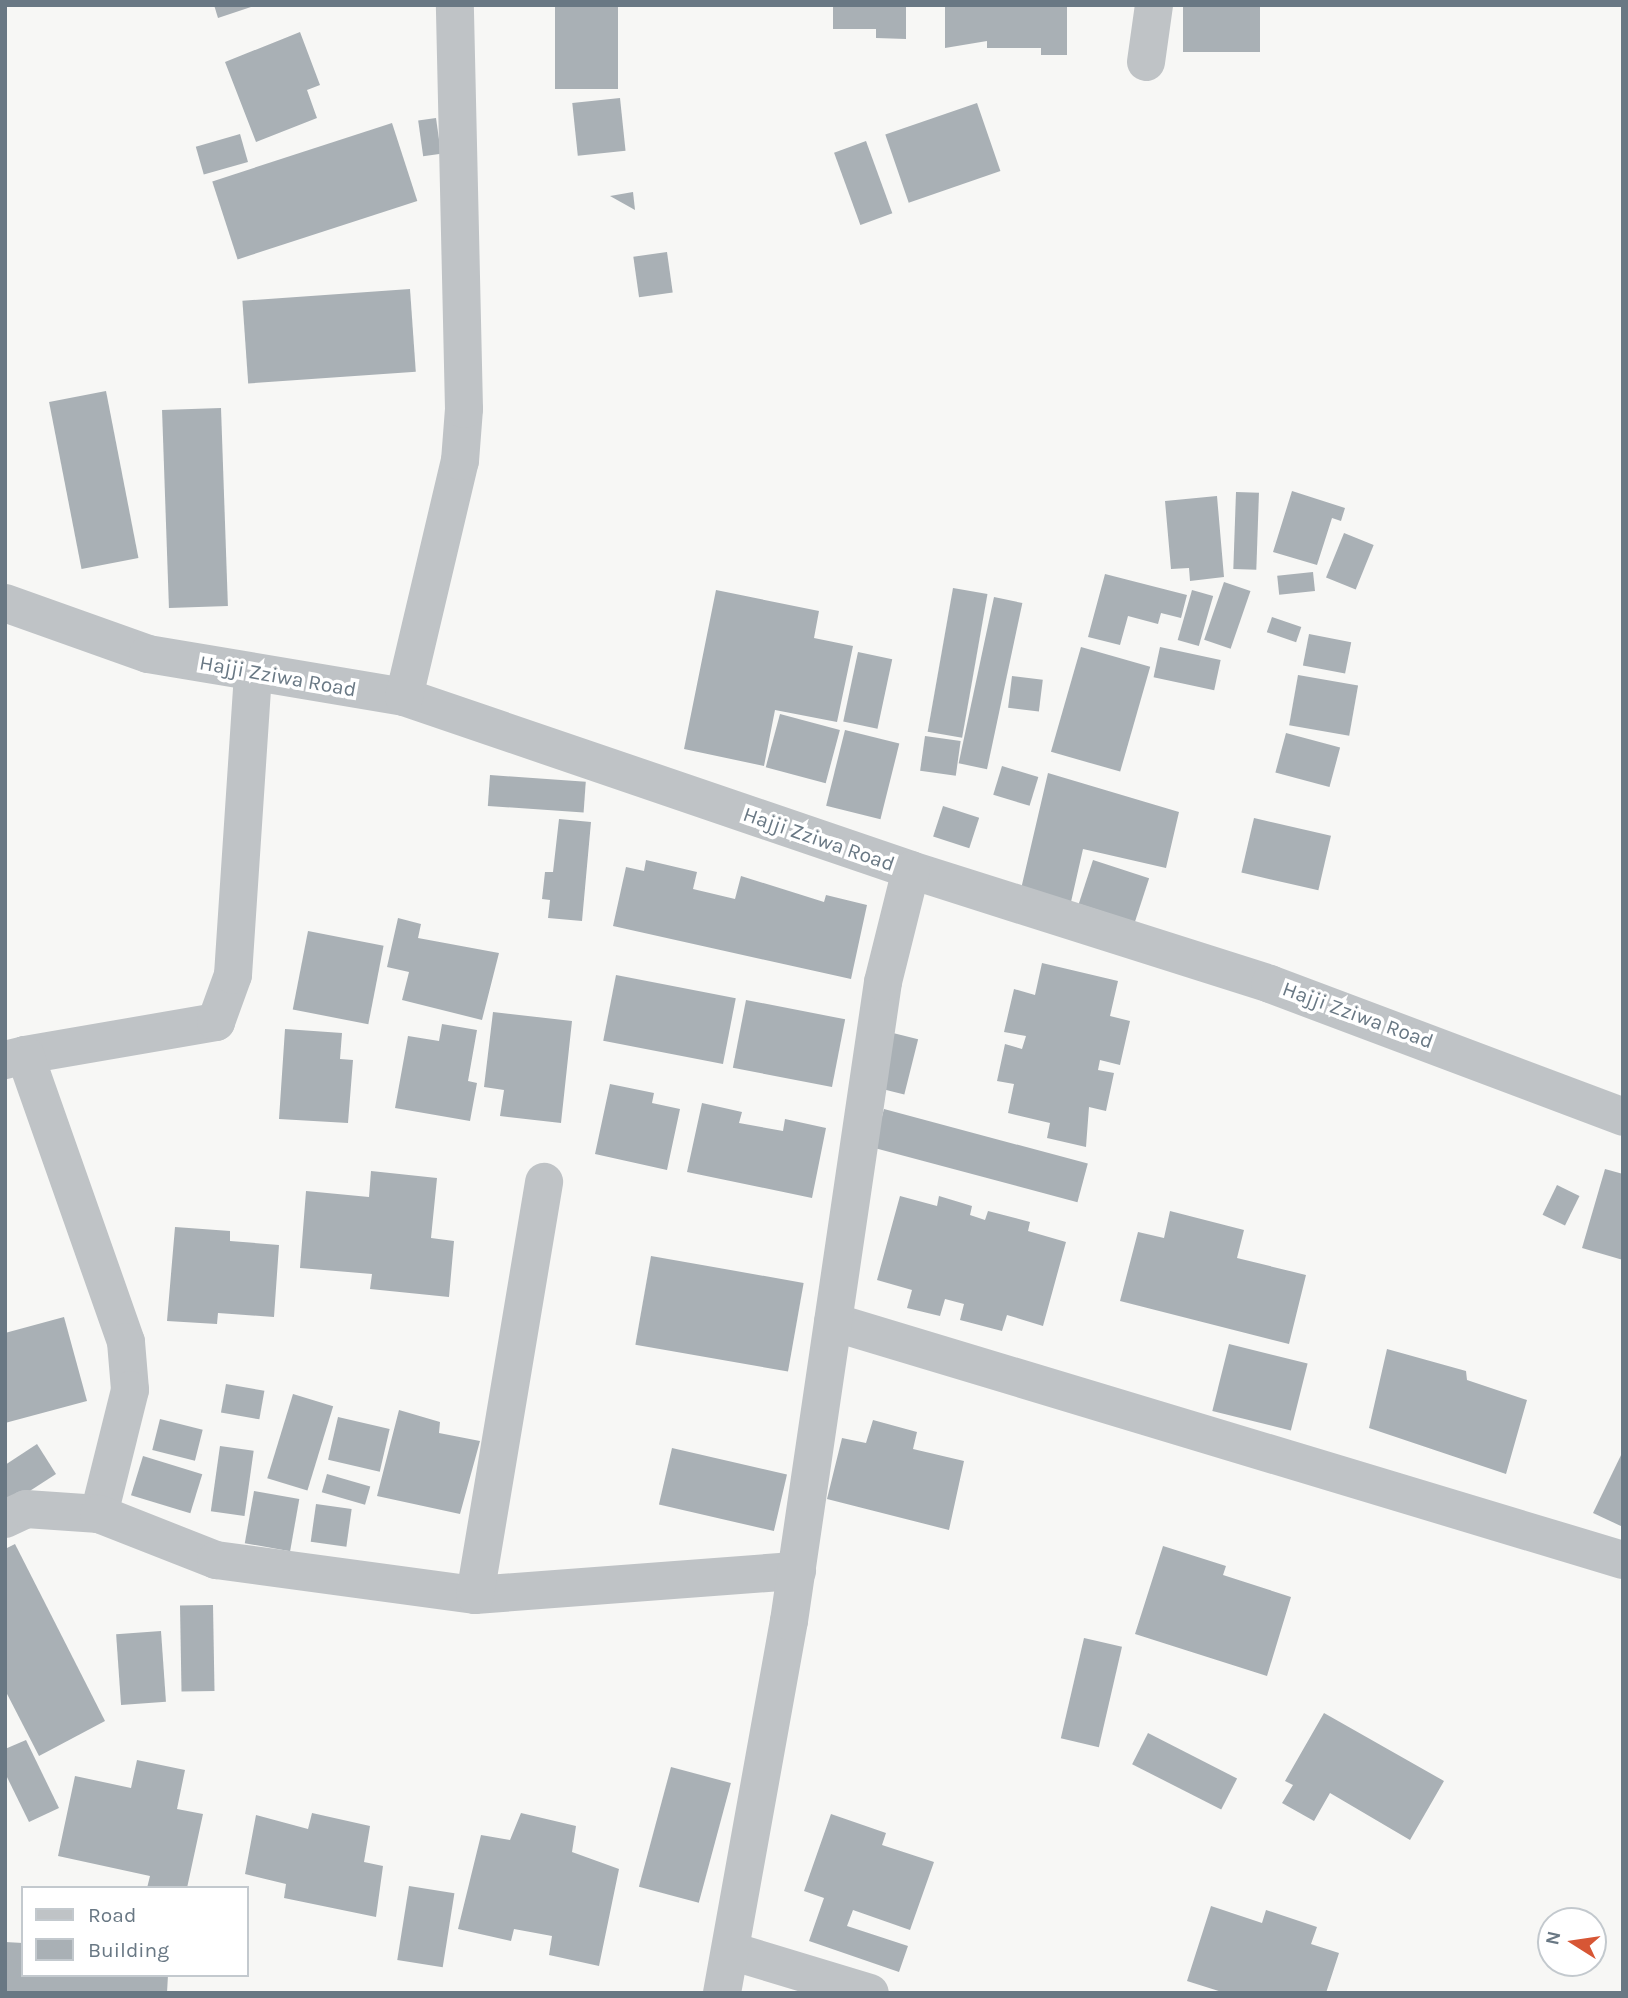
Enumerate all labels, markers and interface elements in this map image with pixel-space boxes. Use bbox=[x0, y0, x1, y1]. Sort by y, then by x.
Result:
street label: Hajji Zziwa Road bbox=[198, 650, 358, 702]
street label: Hajji Zziwa Road bbox=[740, 801, 898, 877]
street label: Hajji Zziwa Road bbox=[1279, 976, 1437, 1054]
legend bbox=[21, 1886, 248, 1977]
text: Road bbox=[88, 1903, 136, 1927]
north arrow bbox=[1537, 1907, 1607, 1977]
text: N bbox=[1541, 1929, 1566, 1947]
text: Building bbox=[88, 1938, 169, 1962]

